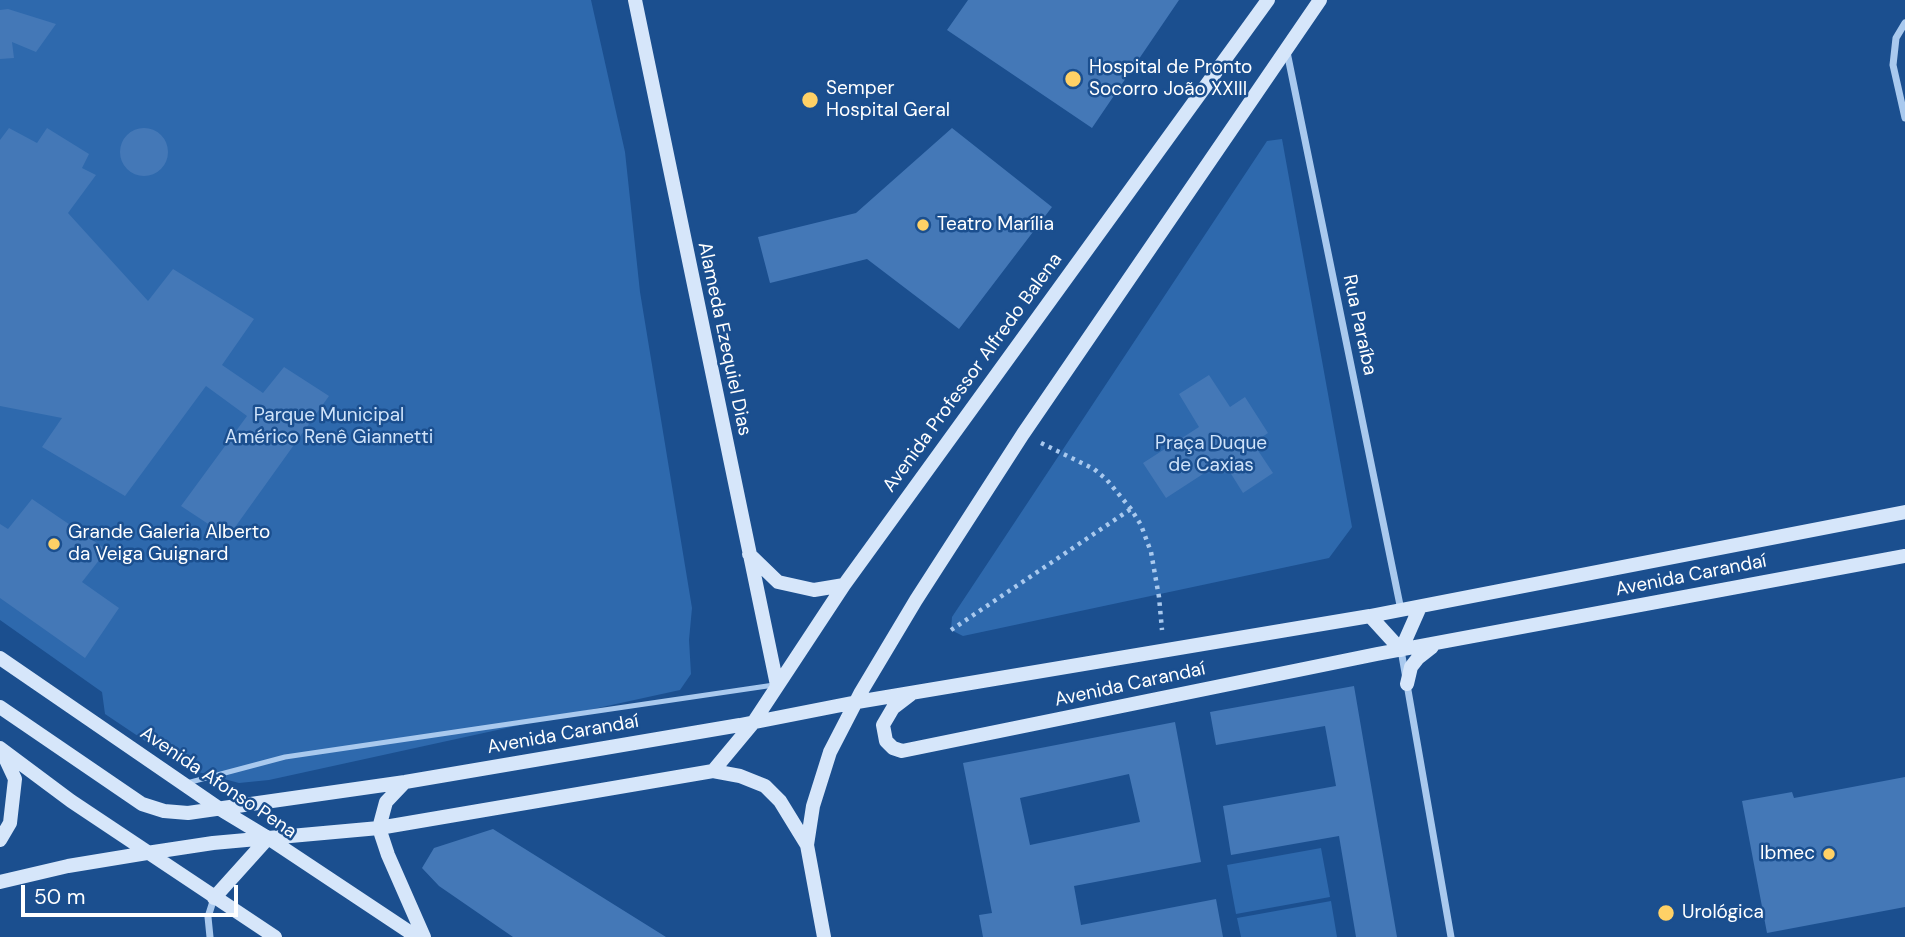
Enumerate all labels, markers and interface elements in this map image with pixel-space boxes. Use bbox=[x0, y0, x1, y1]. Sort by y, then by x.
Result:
place label: Hospital de Pronto Socorro João XXIII bbox=[1089, 57, 1252, 101]
marker: Hospital de Pronto Socorro João XXIII bbox=[1063, 69, 1083, 89]
place label: Semper Hospital Geral bbox=[826, 78, 950, 122]
marker: Semper Hospital Geral bbox=[800, 90, 820, 110]
place label: Teatro Marília bbox=[937, 214, 1054, 236]
marker: Teatro Marília bbox=[915, 217, 931, 233]
street label: Alameda Ezequiel Dias bbox=[692, 240, 756, 438]
street label: Avenida Professor Alfredo Balena bbox=[879, 249, 1067, 497]
street label: Rua Paraíba bbox=[1337, 273, 1381, 377]
park label: Parque Municipal Américo Renê Giannetti bbox=[225, 405, 433, 449]
park label: Praça Duque de Caxias bbox=[1155, 433, 1267, 477]
place label: Grande Galeria Alberto da Veiga Guignard bbox=[68, 522, 270, 566]
marker: Grande Galeria Alberto da Veiga Guignard bbox=[46, 536, 62, 552]
street label: Avenida Carandaí bbox=[1614, 550, 1768, 602]
street label: Avenida Carandaí bbox=[1053, 658, 1207, 712]
street label: Avenida Carandaí bbox=[485, 710, 641, 760]
street label: Avenida Afonso Pena bbox=[135, 722, 301, 844]
place label: Ibmec bbox=[1760, 843, 1815, 865]
marker: Ibmec bbox=[1821, 846, 1837, 862]
scale bar bbox=[24, 870, 242, 914]
text: 50 m bbox=[34, 883, 85, 911]
place label: Urológica bbox=[1682, 902, 1764, 924]
marker: Urológica bbox=[1656, 903, 1676, 923]

